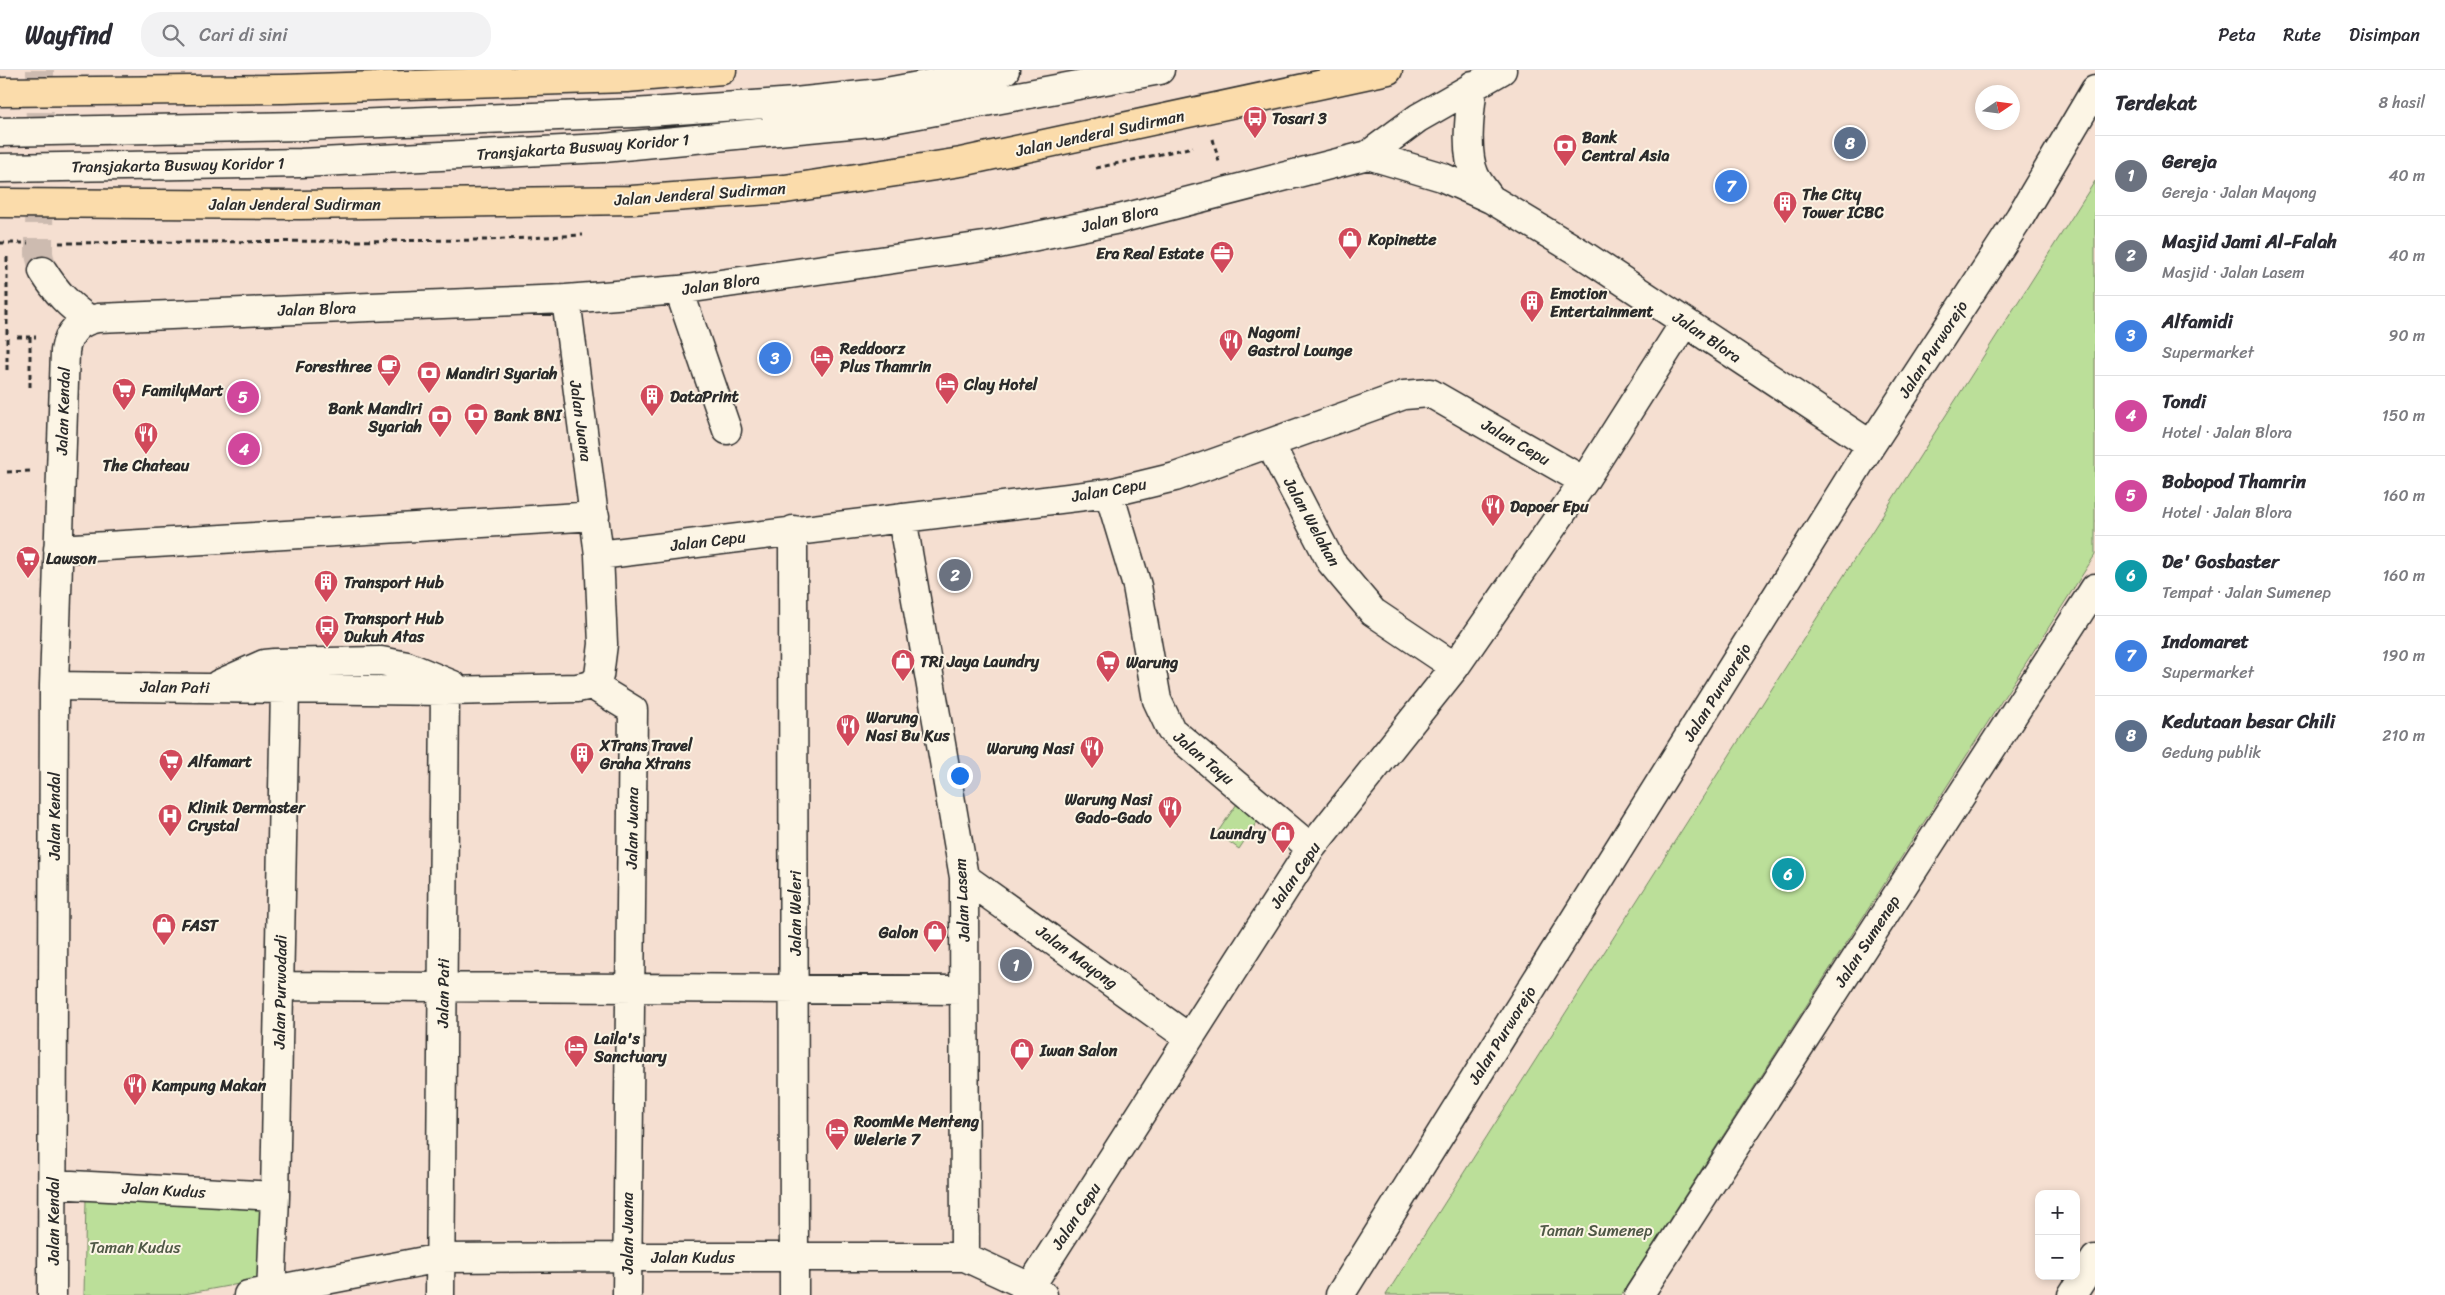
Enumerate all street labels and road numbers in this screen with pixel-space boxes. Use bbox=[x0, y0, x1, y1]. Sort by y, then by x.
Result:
street label: Jalan Jenderal Sudirman bbox=[1012, 101, 1187, 165]
street label: Transjakarta Busway Koridor 1 bbox=[476, 125, 690, 169]
street label: Transjakarta Busway Koridor 1 bbox=[71, 149, 285, 181]
street label: Jalan Jenderal Sudirman bbox=[612, 174, 787, 215]
street label: Jalan Jenderal Sudirman bbox=[208, 190, 381, 219]
street label: Jalan Blora bbox=[1078, 195, 1161, 241]
street label: Jalan Blora bbox=[679, 264, 762, 304]
street label: Jalan Blora bbox=[276, 293, 357, 325]
street label: Jalan Purworejo bbox=[1890, 294, 1976, 405]
street label: Jalan Blora bbox=[1666, 303, 1748, 371]
street label: Jalan Kendal bbox=[47, 366, 79, 457]
street label: Jalan Juana bbox=[561, 378, 601, 464]
street label: Jalan Cepu bbox=[1475, 410, 1556, 474]
street label: Jalan Cepu bbox=[1068, 469, 1149, 511]
street label: Jalan Welahan bbox=[1275, 471, 1349, 573]
street label: Jalan Cepu bbox=[668, 522, 748, 560]
street label: Jalan Purworejo bbox=[1674, 637, 1759, 748]
street label: Jalan Pati bbox=[139, 672, 210, 702]
street label: Jalan Tayu bbox=[1166, 723, 1242, 793]
street label: Jalan Kendal bbox=[40, 772, 69, 861]
street label: Jalan Juana bbox=[617, 786, 647, 870]
street label: Jalan Cepu bbox=[1261, 835, 1328, 915]
street label: Jalan Lasem bbox=[945, 858, 979, 943]
street label: Jalan Weleri bbox=[781, 870, 810, 956]
street label: Jalan Sumenep bbox=[1826, 888, 1908, 994]
street label: Jalan Mayong bbox=[1029, 917, 1124, 997]
street label: Jalan Purwodadi bbox=[264, 934, 296, 1050]
street label: Jalan Pati bbox=[428, 958, 458, 1029]
street label: Jalan Purworejo bbox=[1459, 980, 1544, 1091]
street label: Jalan Kudus bbox=[121, 1173, 207, 1207]
street label: Jalan Cepu bbox=[1043, 1176, 1109, 1256]
street label: Jalan Kendal bbox=[39, 1177, 68, 1266]
street label: Jalan Juana bbox=[613, 1191, 642, 1275]
street label: Jalan Kudus bbox=[650, 1243, 735, 1272]

